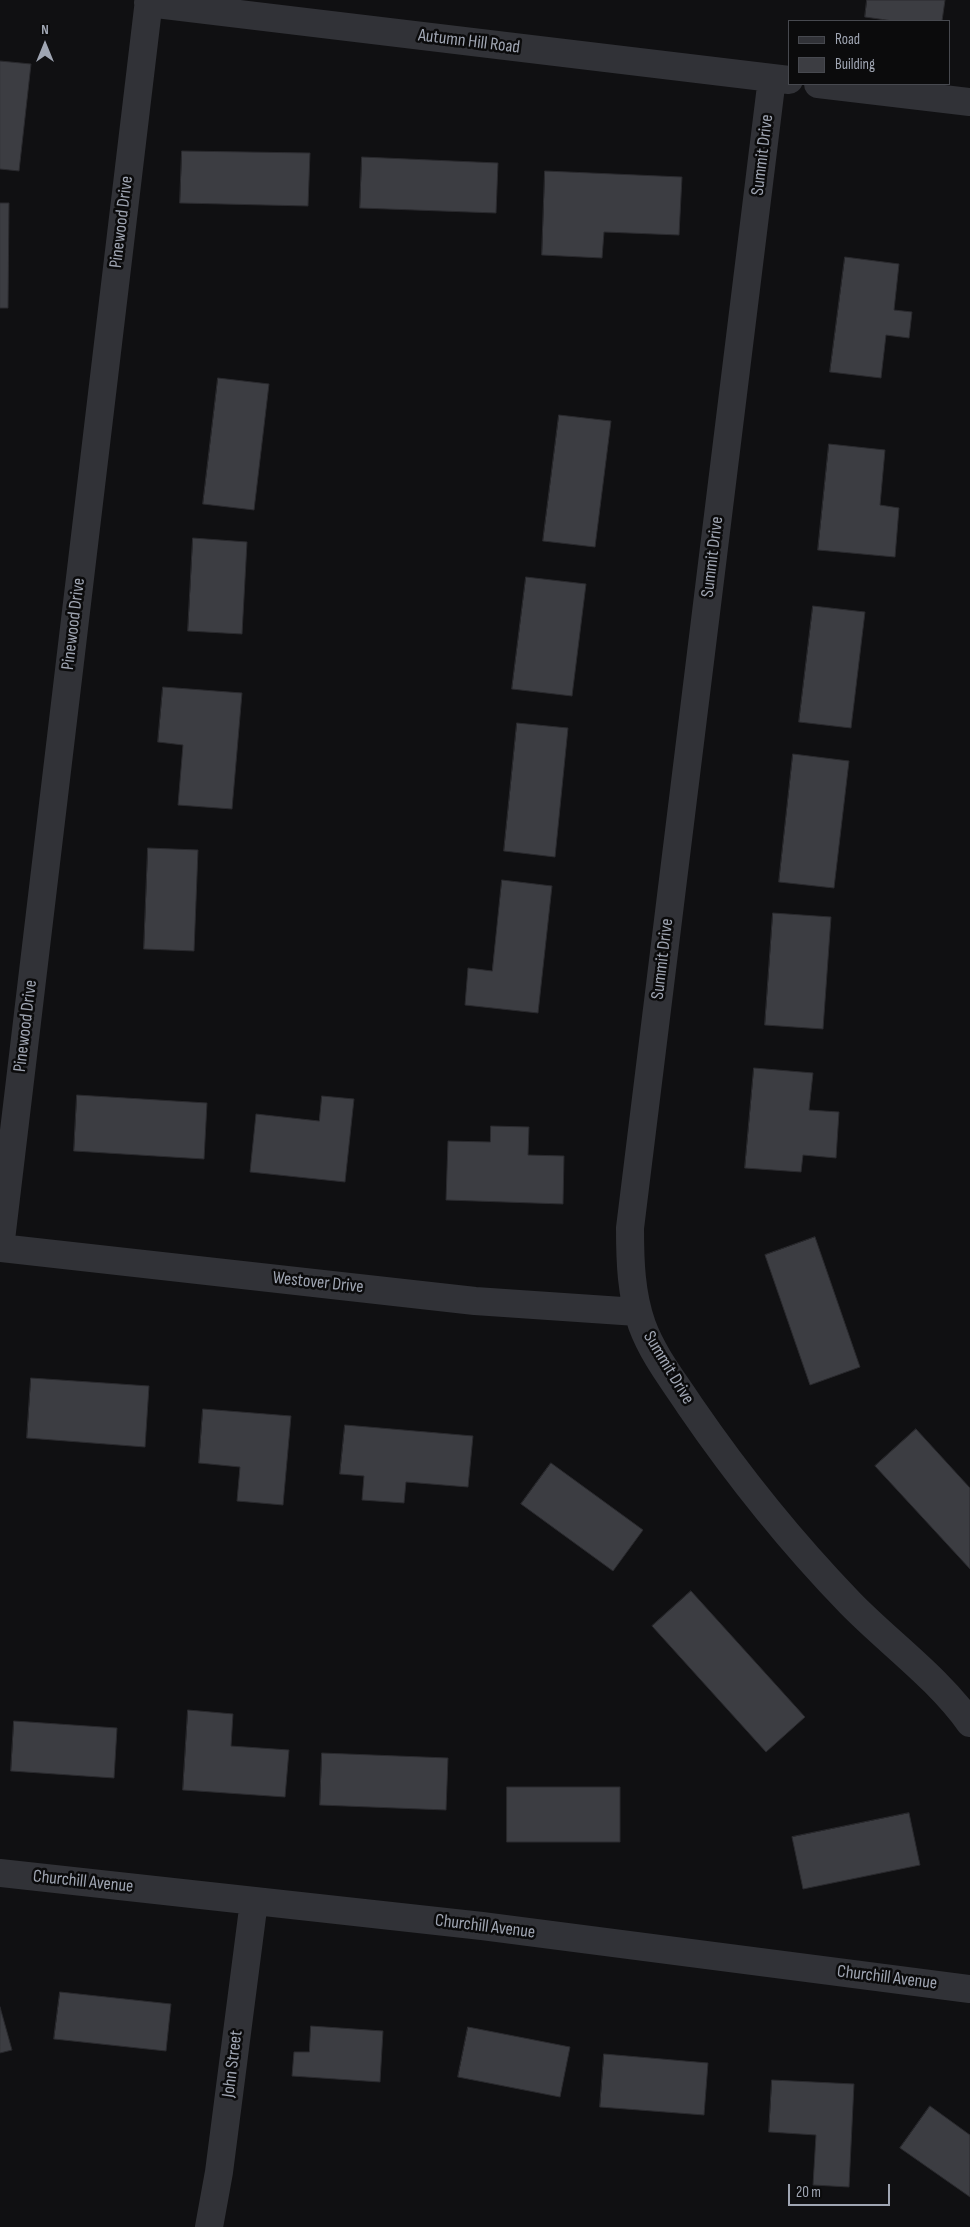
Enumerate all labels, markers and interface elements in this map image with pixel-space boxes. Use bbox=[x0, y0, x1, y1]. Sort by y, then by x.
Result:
north arrow bbox=[20, 20, 70, 70]
legend bbox=[788, 20, 950, 85]
text: N bbox=[41, 21, 49, 38]
street label: Autumn Hill Road bbox=[417, 25, 521, 59]
text: Road bbox=[835, 30, 860, 49]
text: Building bbox=[835, 55, 875, 74]
street label: Summit Drive bbox=[747, 113, 779, 197]
street label: Pinewood Drive bbox=[106, 175, 138, 269]
street label: Summit Drive bbox=[697, 515, 729, 599]
street label: Pinewood Drive bbox=[58, 577, 90, 671]
street label: Summit Drive bbox=[647, 917, 679, 1001]
street label: Pinewood Drive bbox=[10, 979, 42, 1073]
street label: Westover Drive bbox=[271, 1267, 365, 1299]
street label: Summit Drive bbox=[638, 1328, 698, 1408]
street label: Churchill Avenue bbox=[32, 1866, 134, 1898]
street label: Churchill Avenue bbox=[434, 1910, 536, 1944]
street label: Churchill Avenue bbox=[836, 1961, 938, 1995]
street label: John Street bbox=[218, 2029, 248, 2099]
scale bar bbox=[790, 2174, 892, 2206]
text: 20 m bbox=[796, 2183, 821, 2202]

